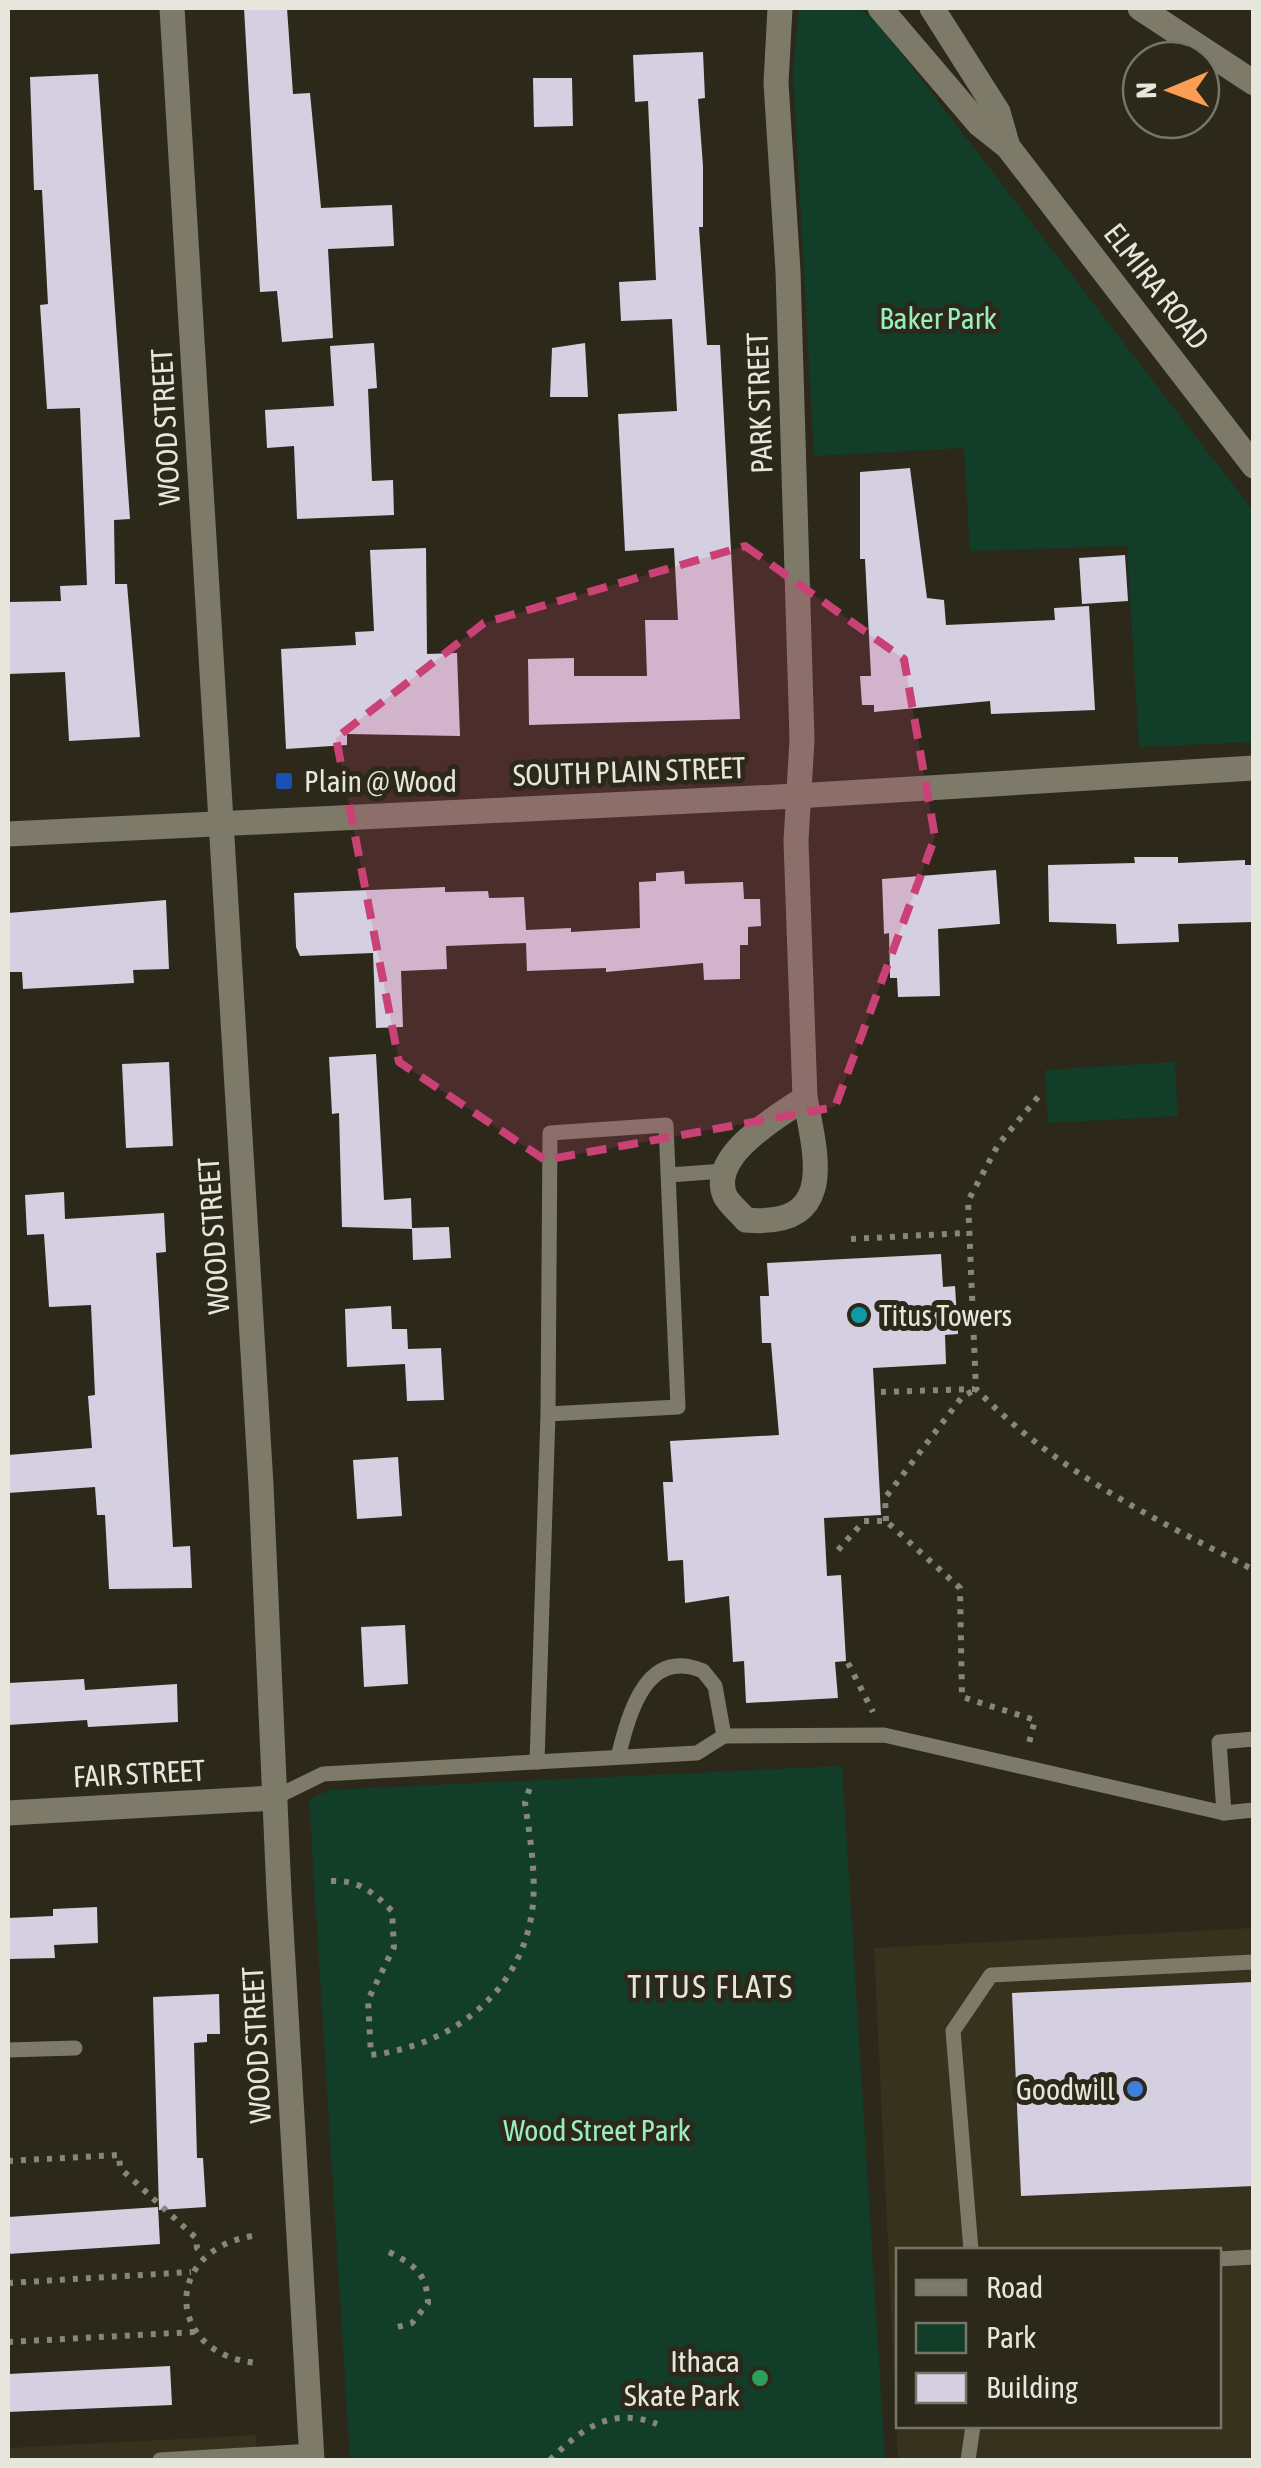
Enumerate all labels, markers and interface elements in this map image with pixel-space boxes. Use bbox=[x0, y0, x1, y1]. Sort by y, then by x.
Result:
north arrow bbox=[1121, 40, 1221, 140]
text: N bbox=[1130, 82, 1162, 99]
street label: ELMIRA ROAD bbox=[1098, 217, 1216, 355]
park label: Baker Park bbox=[879, 301, 997, 335]
street label: PARK STREET bbox=[740, 332, 778, 474]
street label: WOOD STREET bbox=[144, 348, 186, 506]
street label: SOUTH PLAIN STREET bbox=[512, 750, 746, 792]
place label: Plain @ Wood bbox=[304, 764, 457, 798]
marker: Plain @ Wood bbox=[273, 770, 295, 792]
street label: WOOD STREET bbox=[191, 1157, 235, 1315]
place label: Titus Towers bbox=[879, 1298, 1012, 1332]
marker: Titus Towers bbox=[848, 1304, 870, 1326]
street label: FAIR STREET bbox=[72, 1753, 206, 1793]
street label: WOOD STREET bbox=[235, 1966, 277, 2124]
district label: TITUS FLATS bbox=[627, 1968, 795, 2005]
place label: Goodwill bbox=[1016, 2072, 1115, 2106]
marker: Goodwill bbox=[1124, 2078, 1146, 2100]
park label: Wood Street Park bbox=[503, 2113, 691, 2147]
legend bbox=[896, 2248, 1221, 2428]
text: Road bbox=[986, 2270, 1043, 2304]
text: Park bbox=[986, 2320, 1036, 2354]
place label: Ithaca Skate Park bbox=[624, 2344, 740, 2412]
marker: Ithaca Skate Park bbox=[749, 2367, 771, 2389]
text: Building bbox=[986, 2370, 1078, 2404]

